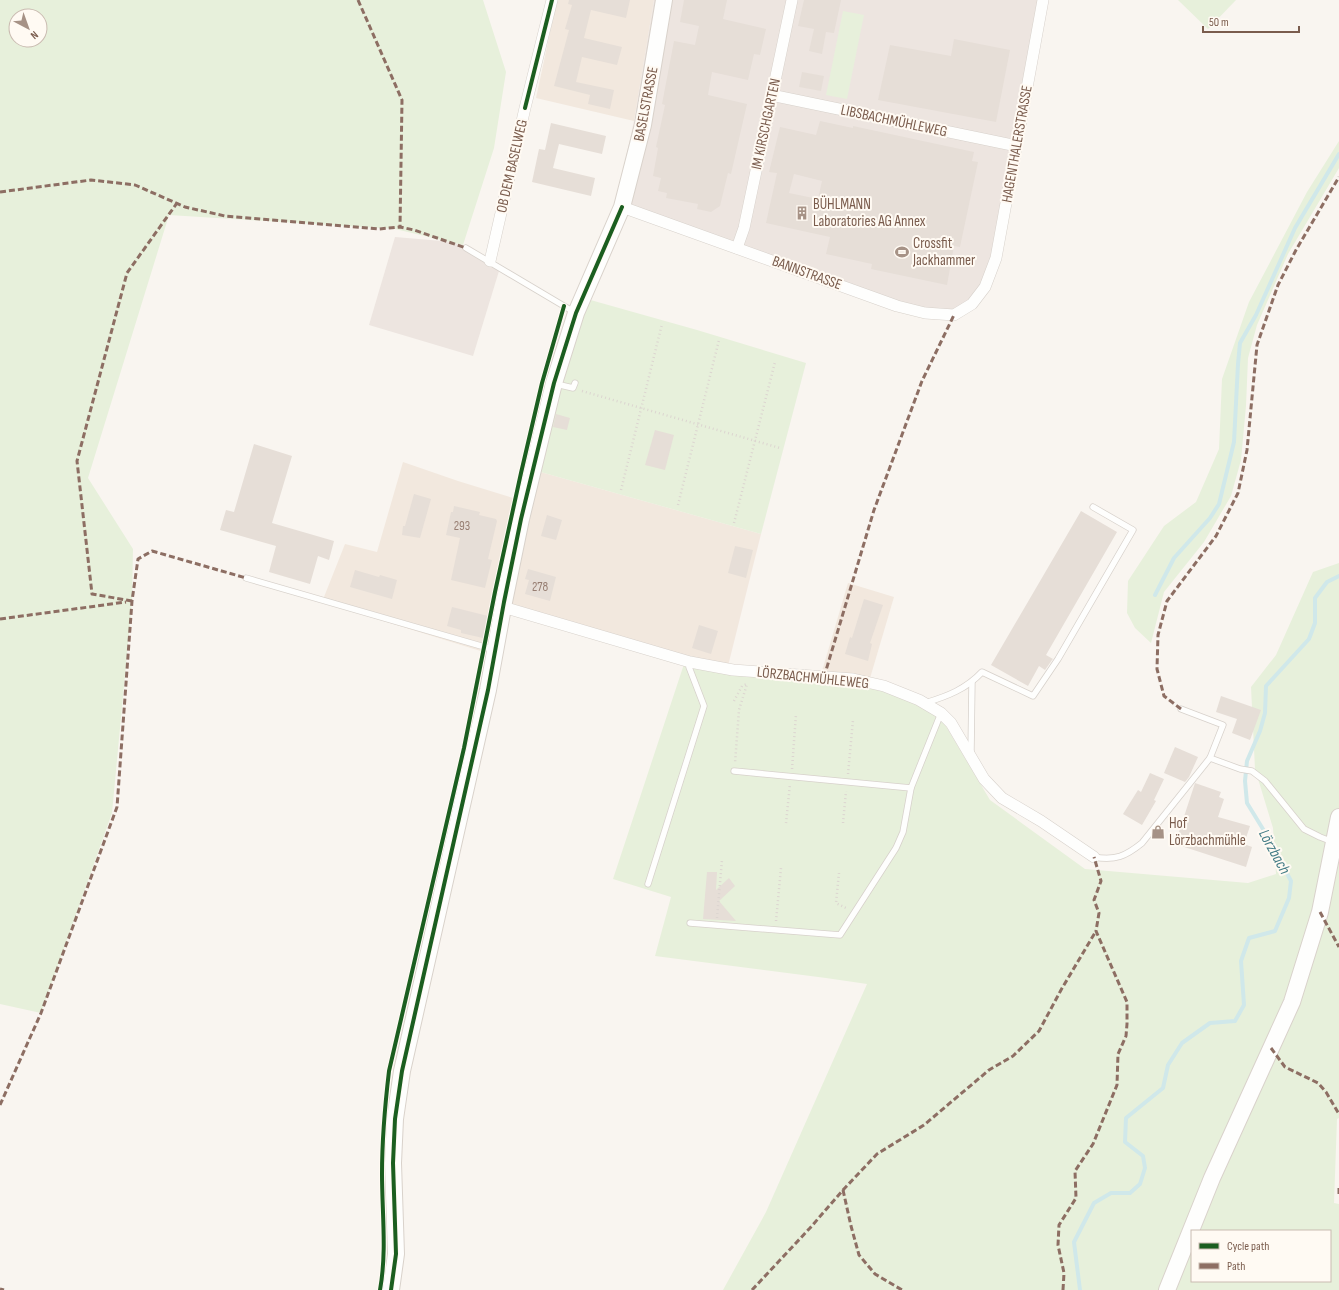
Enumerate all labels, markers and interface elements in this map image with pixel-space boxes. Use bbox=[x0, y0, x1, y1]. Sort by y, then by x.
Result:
north arrow bbox=[8, 8, 48, 48]
scale bar bbox=[1203, 8, 1299, 34]
text: 50 m bbox=[1209, 15, 1229, 30]
text: N bbox=[28, 28, 41, 42]
street label: BASELSTRASSE bbox=[629, 65, 663, 143]
street label: IM KIRSCHGARTEN bbox=[747, 77, 785, 171]
street label: HAGENTHALERSTRASSE bbox=[997, 84, 1037, 204]
street label: LIBSBACHMÜHLEWEG bbox=[839, 100, 949, 142]
street label: OB DEM BASELWEG bbox=[492, 117, 532, 215]
place label: BÜHLMANN Laboratories AG Annex bbox=[813, 195, 926, 231]
building icon: BÜHLMANN Laboratories AG Annex bbox=[794, 205, 810, 221]
place label: Crossfit Jackhammer bbox=[912, 234, 976, 270]
sports icon: Crossfit Jackhammer bbox=[894, 244, 910, 260]
street label: BANNSTRASSE bbox=[770, 252, 844, 294]
house number: 293 bbox=[454, 518, 470, 534]
house number: 278 bbox=[532, 579, 548, 595]
street label: LÖRZBACHMÜHLEWEG bbox=[756, 663, 870, 693]
place label: Hof Lörzbachmühle bbox=[1169, 814, 1246, 850]
shop icon: Hof Lörzbachmühle bbox=[1150, 824, 1166, 840]
water label: Lörzbach bbox=[1254, 826, 1294, 878]
legend bbox=[1191, 1230, 1331, 1282]
text: Cycle path bbox=[1227, 1239, 1269, 1254]
text: Path bbox=[1227, 1259, 1245, 1274]

